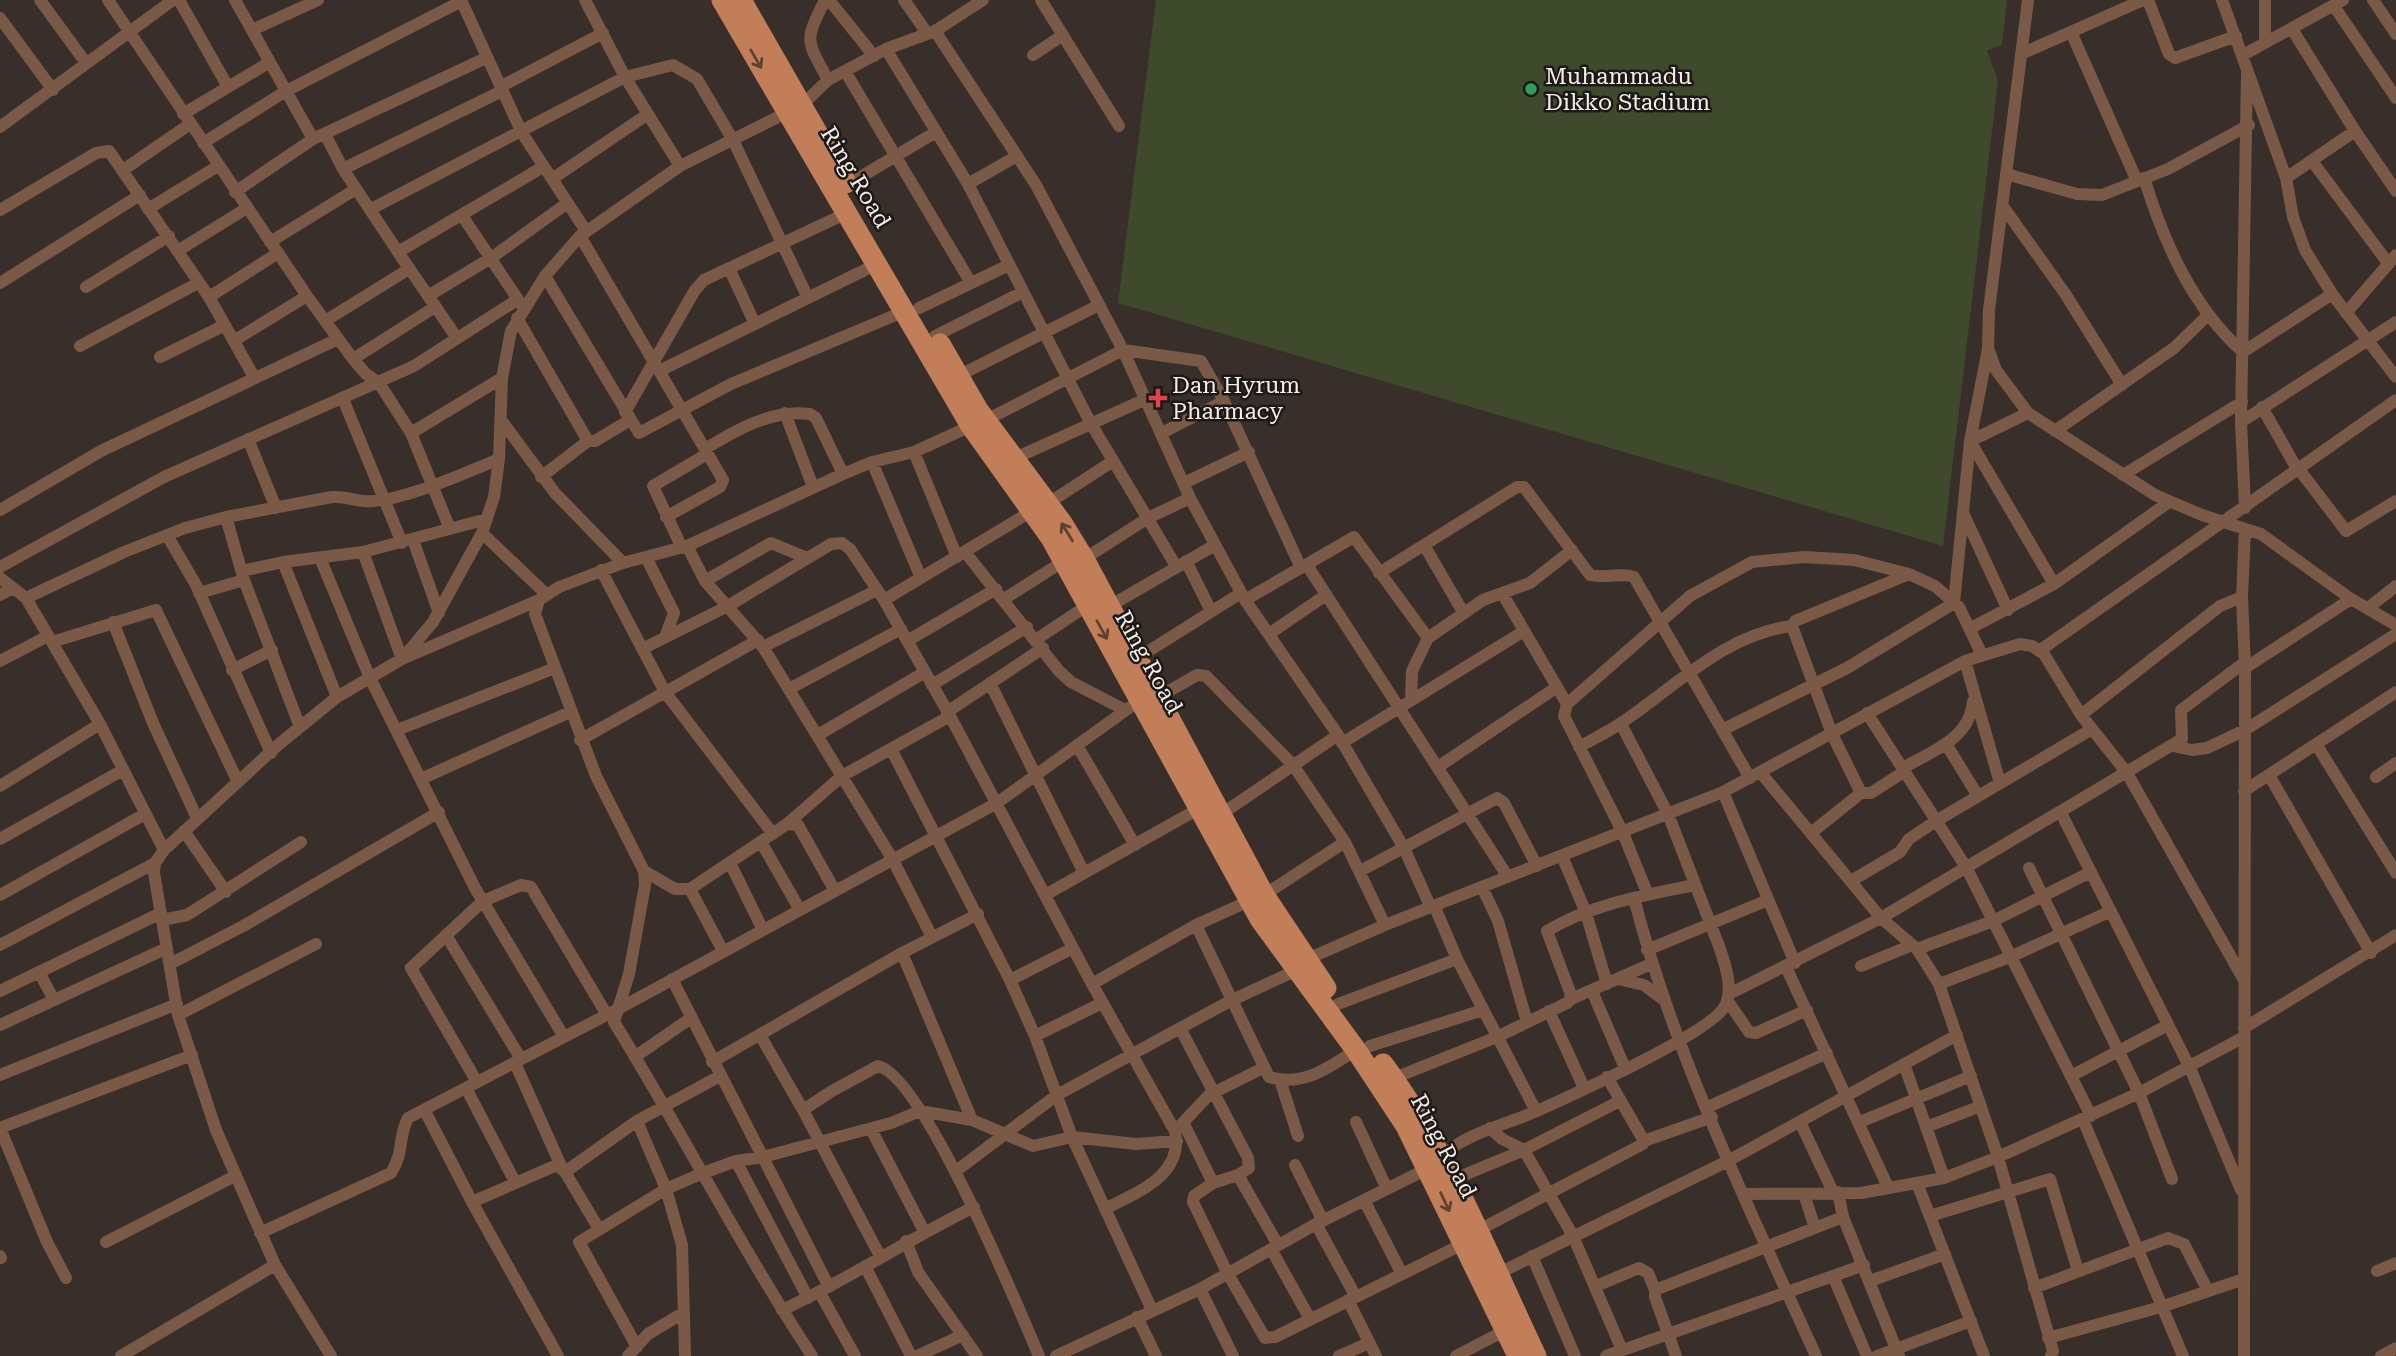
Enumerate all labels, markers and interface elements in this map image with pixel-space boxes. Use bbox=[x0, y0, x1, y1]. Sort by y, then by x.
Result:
one-way arrow bbox=[749, 48, 763, 68]
place label: Muhammadu Dikko Stadium bbox=[1545, 63, 1710, 116]
marker: Muhammadu Dikko Stadium bbox=[1523, 81, 1539, 97]
street label: Ring Road bbox=[815, 122, 897, 233]
place label: Dan Hyrum Pharmacy bbox=[1172, 372, 1300, 425]
marker: Dan Hyrum Pharmacy bbox=[1150, 390, 1166, 406]
one-way arrow bbox=[1060, 522, 1074, 542]
street label: Ring Road bbox=[1109, 606, 1188, 719]
one-way arrow bbox=[1095, 620, 1109, 640]
street label: Ring Road bbox=[1405, 1090, 1482, 1203]
one-way arrow bbox=[1439, 1191, 1453, 1212]

